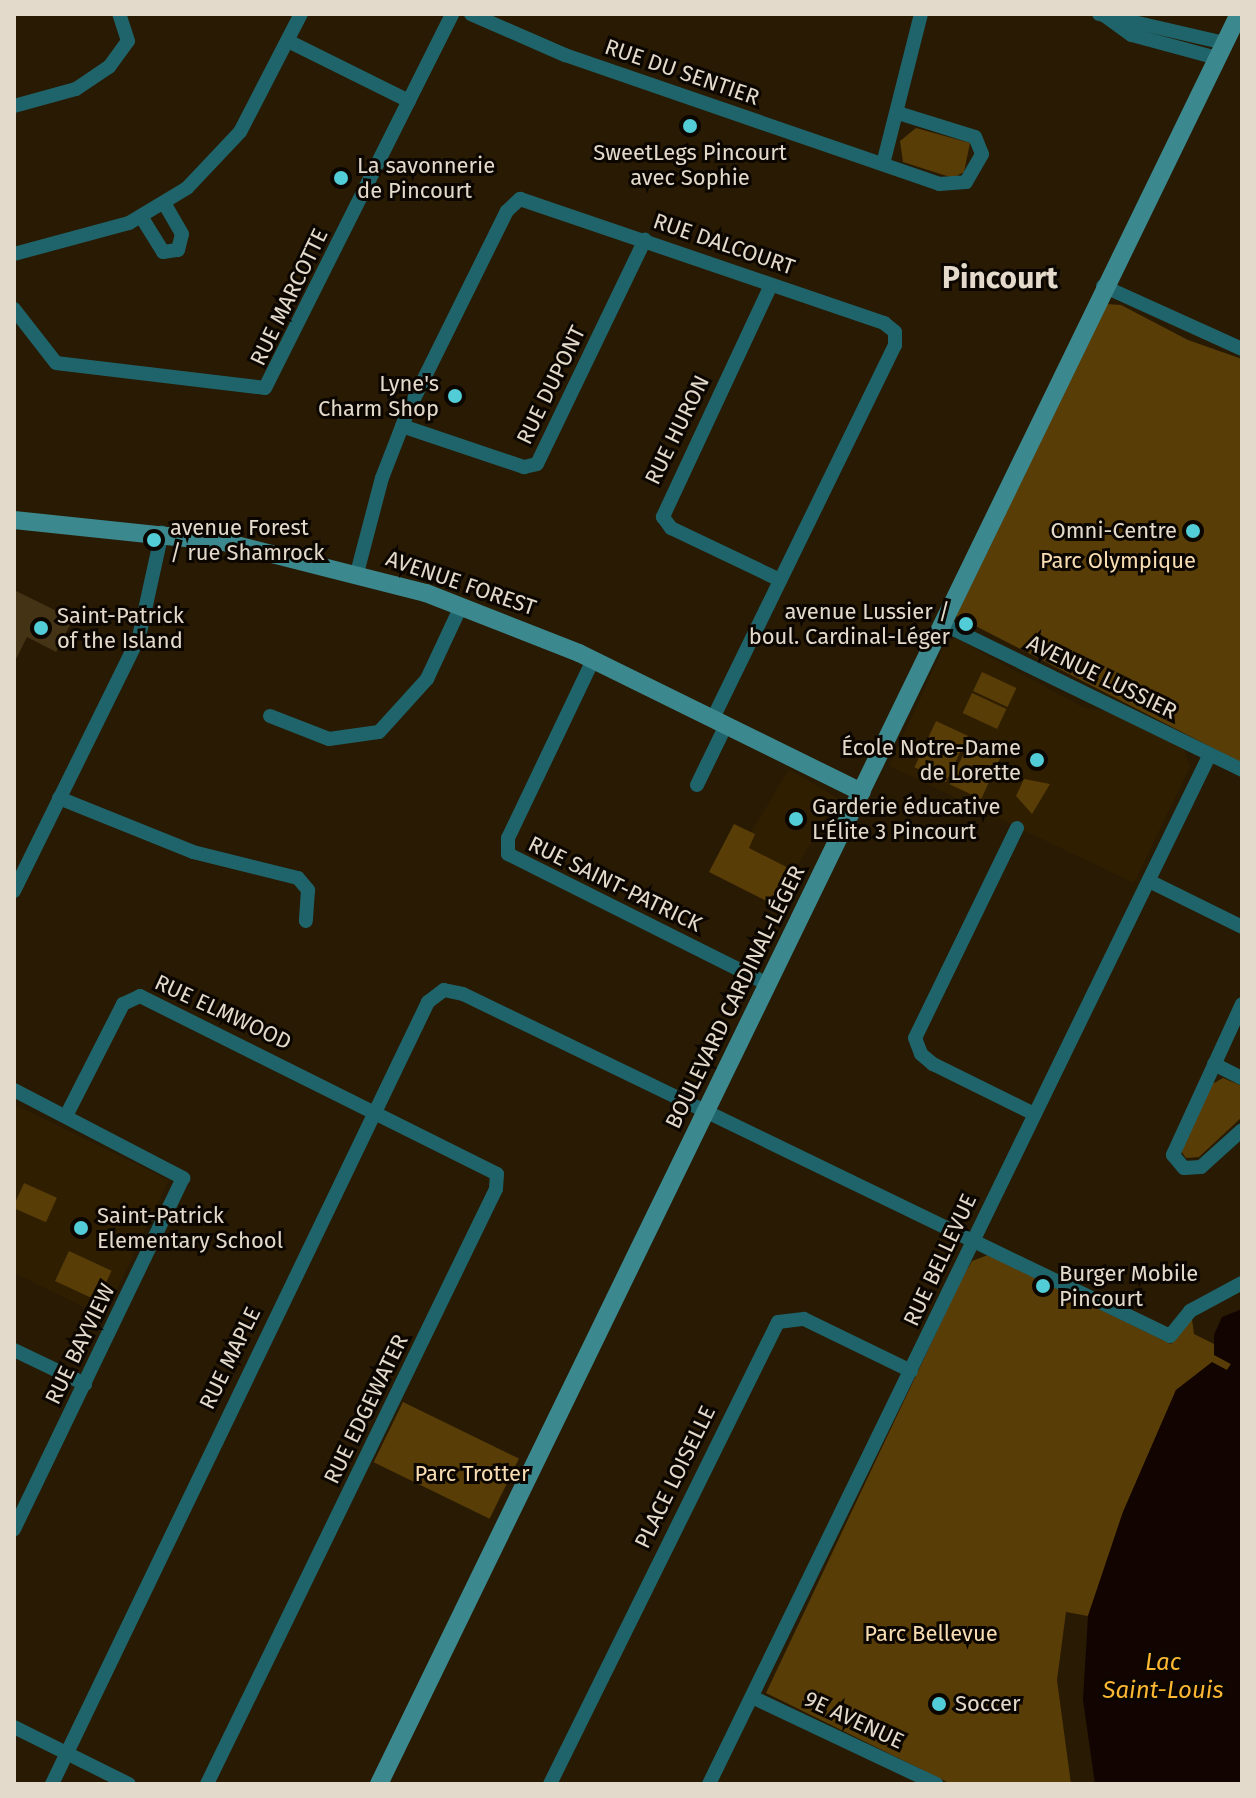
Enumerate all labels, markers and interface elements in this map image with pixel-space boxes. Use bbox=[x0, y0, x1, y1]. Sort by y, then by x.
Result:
street label: RUE DU SENTIER bbox=[601, 33, 763, 111]
marker: SweetLegs Pincourt avec Sophie bbox=[681, 117, 699, 135]
place label: SweetLegs Pincourt avec Sophie bbox=[593, 139, 787, 190]
place label: La savonnerie de Pincourt bbox=[357, 152, 495, 204]
marker: La savonnerie de Pincourt bbox=[332, 169, 350, 187]
street label: RUE DALCOURT bbox=[650, 207, 798, 281]
street label: RUE MARCOTTE bbox=[244, 224, 334, 370]
district label: Pincourt bbox=[942, 260, 1058, 296]
street label: RUE DUPONT bbox=[511, 321, 591, 449]
place label: Lyne's Charm Shop bbox=[318, 370, 439, 422]
street label: RUE HURON bbox=[639, 371, 715, 489]
marker: Lyne's Charm Shop bbox=[446, 387, 464, 405]
place label: avenue Forest / rue Shamrock bbox=[170, 514, 325, 566]
place label: Omni-Centre bbox=[1050, 518, 1177, 544]
marker: Omni-Centre bbox=[1184, 522, 1202, 540]
marker: avenue Forest / rue Shamrock bbox=[145, 531, 163, 549]
street label: AVENUE FOREST bbox=[383, 545, 539, 621]
park label: Parc Olympique bbox=[1040, 548, 1196, 574]
place label: avenue Lussier / boul. Cardinal-Léger bbox=[749, 598, 950, 650]
place label: Saint-Patrick of the Island bbox=[57, 602, 184, 654]
marker: avenue Lussier / boul. Cardinal-Léger bbox=[957, 615, 975, 633]
marker: Saint-Patrick of the Island bbox=[32, 619, 50, 637]
street label: AVENUE LUSSIER bbox=[1023, 629, 1181, 725]
place label: École Notre-Dame de Lorette bbox=[841, 734, 1021, 786]
marker: École Notre-Dame de Lorette bbox=[1028, 751, 1046, 769]
place label: Garderie éducative L'Élite 3 Pincourt bbox=[812, 793, 1000, 844]
marker: Garderie éducative L'Élite 3 Pincourt bbox=[787, 810, 805, 828]
street label: RUE SAINT-PATRICK bbox=[524, 831, 706, 937]
street label: BOULEVARD CARDINAL-LÉGER bbox=[660, 861, 810, 1133]
street label: RUE ELMWOOD bbox=[150, 969, 296, 1055]
street label: RUE BELLEVUE bbox=[898, 1190, 982, 1330]
place label: Saint-Patrick Elementary School bbox=[97, 1202, 283, 1254]
marker: Saint-Patrick Elementary School bbox=[72, 1219, 90, 1237]
place label: Burger Mobile Pincourt bbox=[1059, 1260, 1198, 1312]
marker: Burger Mobile Pincourt bbox=[1034, 1277, 1052, 1295]
street label: RUE BAYVIEW bbox=[39, 1279, 121, 1409]
street label: RUE MAPLE bbox=[194, 1303, 266, 1413]
street label: RUE EDGEWATER bbox=[318, 1330, 414, 1488]
street label: PLACE LOISELLE bbox=[629, 1401, 721, 1553]
park label: Parc Trotter bbox=[414, 1461, 530, 1487]
park label: Parc Bellevue bbox=[864, 1621, 998, 1647]
water label: Lac Saint-Louis bbox=[1103, 1649, 1223, 1705]
street label: 9E AVENUE bbox=[800, 1685, 908, 1755]
place label: Soccer bbox=[955, 1691, 1020, 1717]
marker: Soccer bbox=[930, 1695, 948, 1713]

